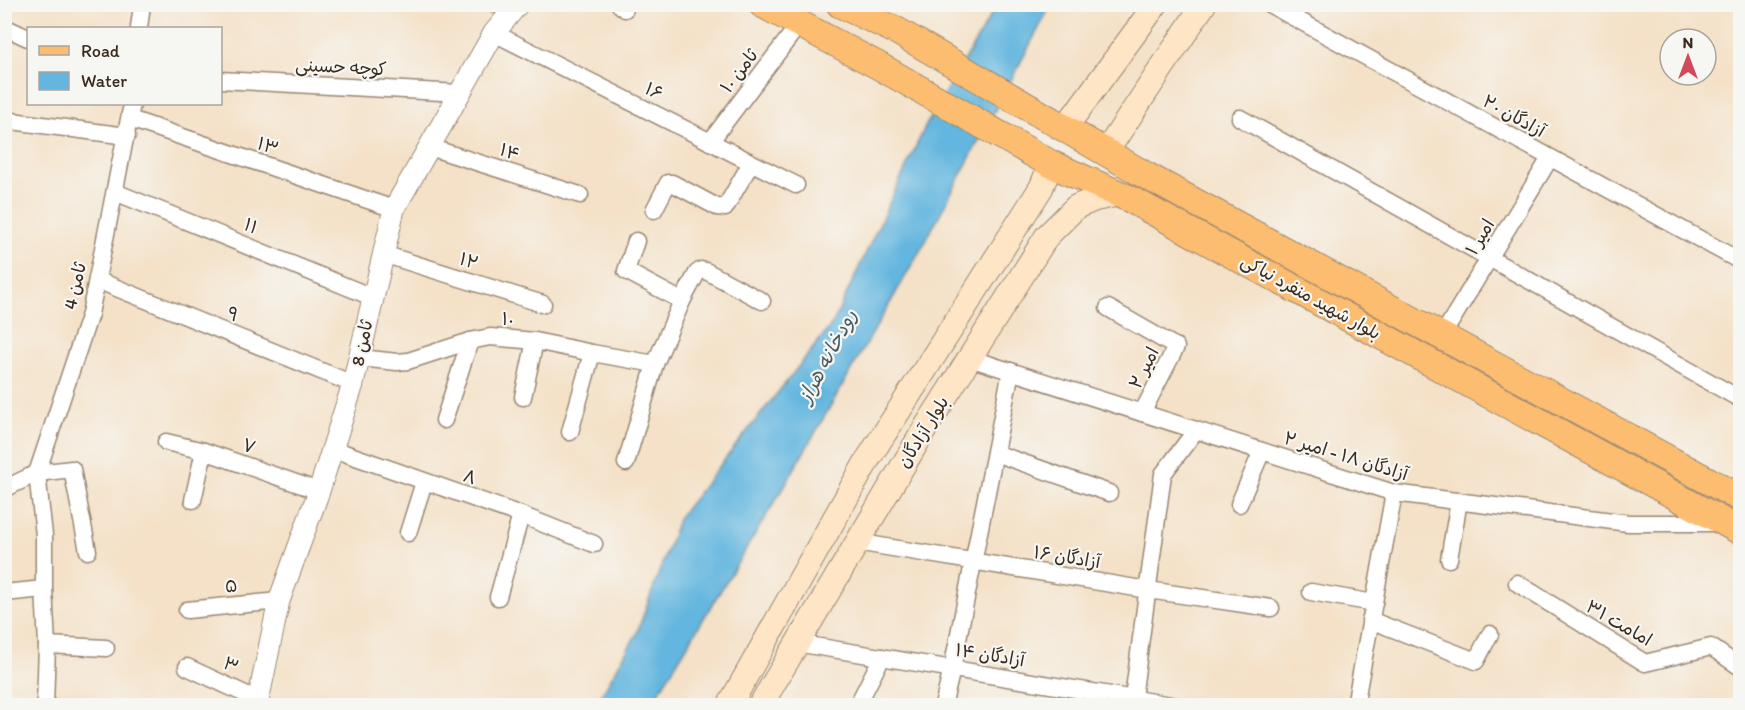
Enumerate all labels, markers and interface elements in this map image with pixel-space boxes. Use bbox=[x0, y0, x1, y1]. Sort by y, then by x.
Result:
legend bbox=[27, 27, 222, 105]
north arrow bbox=[1658, 27, 1718, 87]
text: N bbox=[1683, 33, 1693, 52]
text: Road bbox=[81, 40, 120, 62]
street label: ثامن ۱۰ bbox=[715, 44, 763, 97]
street label: کوچه حسینی bbox=[295, 54, 387, 81]
text: Water bbox=[81, 70, 127, 92]
street label: ۱۶ bbox=[641, 77, 667, 105]
street label: آزادگان ۲۰ bbox=[1479, 90, 1550, 143]
street label: ۱۳ bbox=[254, 132, 282, 160]
street label: ۱۴ bbox=[497, 138, 523, 166]
street label: ۱۱ bbox=[241, 213, 261, 239]
street label: امیر ۱ bbox=[1461, 215, 1499, 259]
street label: ۱۲ bbox=[457, 248, 481, 274]
street label: بلوار شهید منفرد نیاکی bbox=[1237, 249, 1385, 345]
street label: ثامن 4 bbox=[59, 260, 91, 312]
street label: ۹ bbox=[224, 302, 242, 326]
water label: رودخانه هراز bbox=[791, 305, 862, 409]
street label: ۱۰ bbox=[501, 308, 515, 330]
street label: ثامن 8 bbox=[346, 317, 378, 368]
street label: امیر ۲ bbox=[1124, 343, 1164, 393]
street label: بلوار آزادگان bbox=[892, 392, 954, 472]
street label: آزادگان ۱۸ - امیر ۲ bbox=[1281, 427, 1412, 486]
street label: ۷ bbox=[239, 434, 259, 458]
street label: ۸ bbox=[460, 465, 480, 489]
street label: آزادگان ۱۶ bbox=[1032, 541, 1104, 573]
street label: ۵ bbox=[224, 574, 238, 598]
street label: امامت ۳۱ bbox=[1582, 595, 1656, 651]
street label: آزادگان ۱۴ bbox=[954, 639, 1028, 672]
street label: ۳ bbox=[220, 652, 242, 678]

